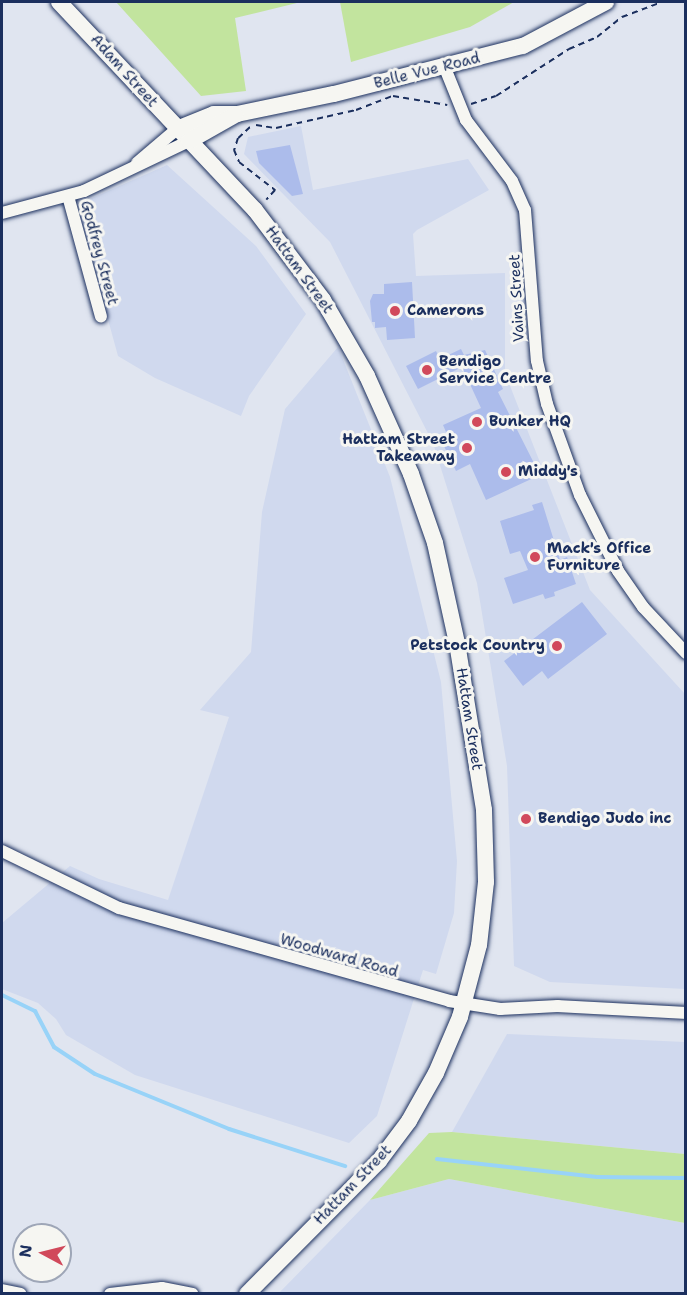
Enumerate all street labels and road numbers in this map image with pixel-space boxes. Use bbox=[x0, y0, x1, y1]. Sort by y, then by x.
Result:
street label: Adam Street bbox=[87, 31, 161, 111]
street label: Belle Vue Road bbox=[372, 49, 482, 93]
street label: Godfrey Street bbox=[76, 199, 122, 307]
street label: Hattam Street bbox=[261, 223, 337, 317]
street label: Vains Street bbox=[506, 254, 528, 342]
street label: Hattam Street bbox=[452, 666, 486, 772]
street label: Woodward Road bbox=[278, 931, 400, 981]
street label: Hattam Street bbox=[310, 1141, 396, 1229]

